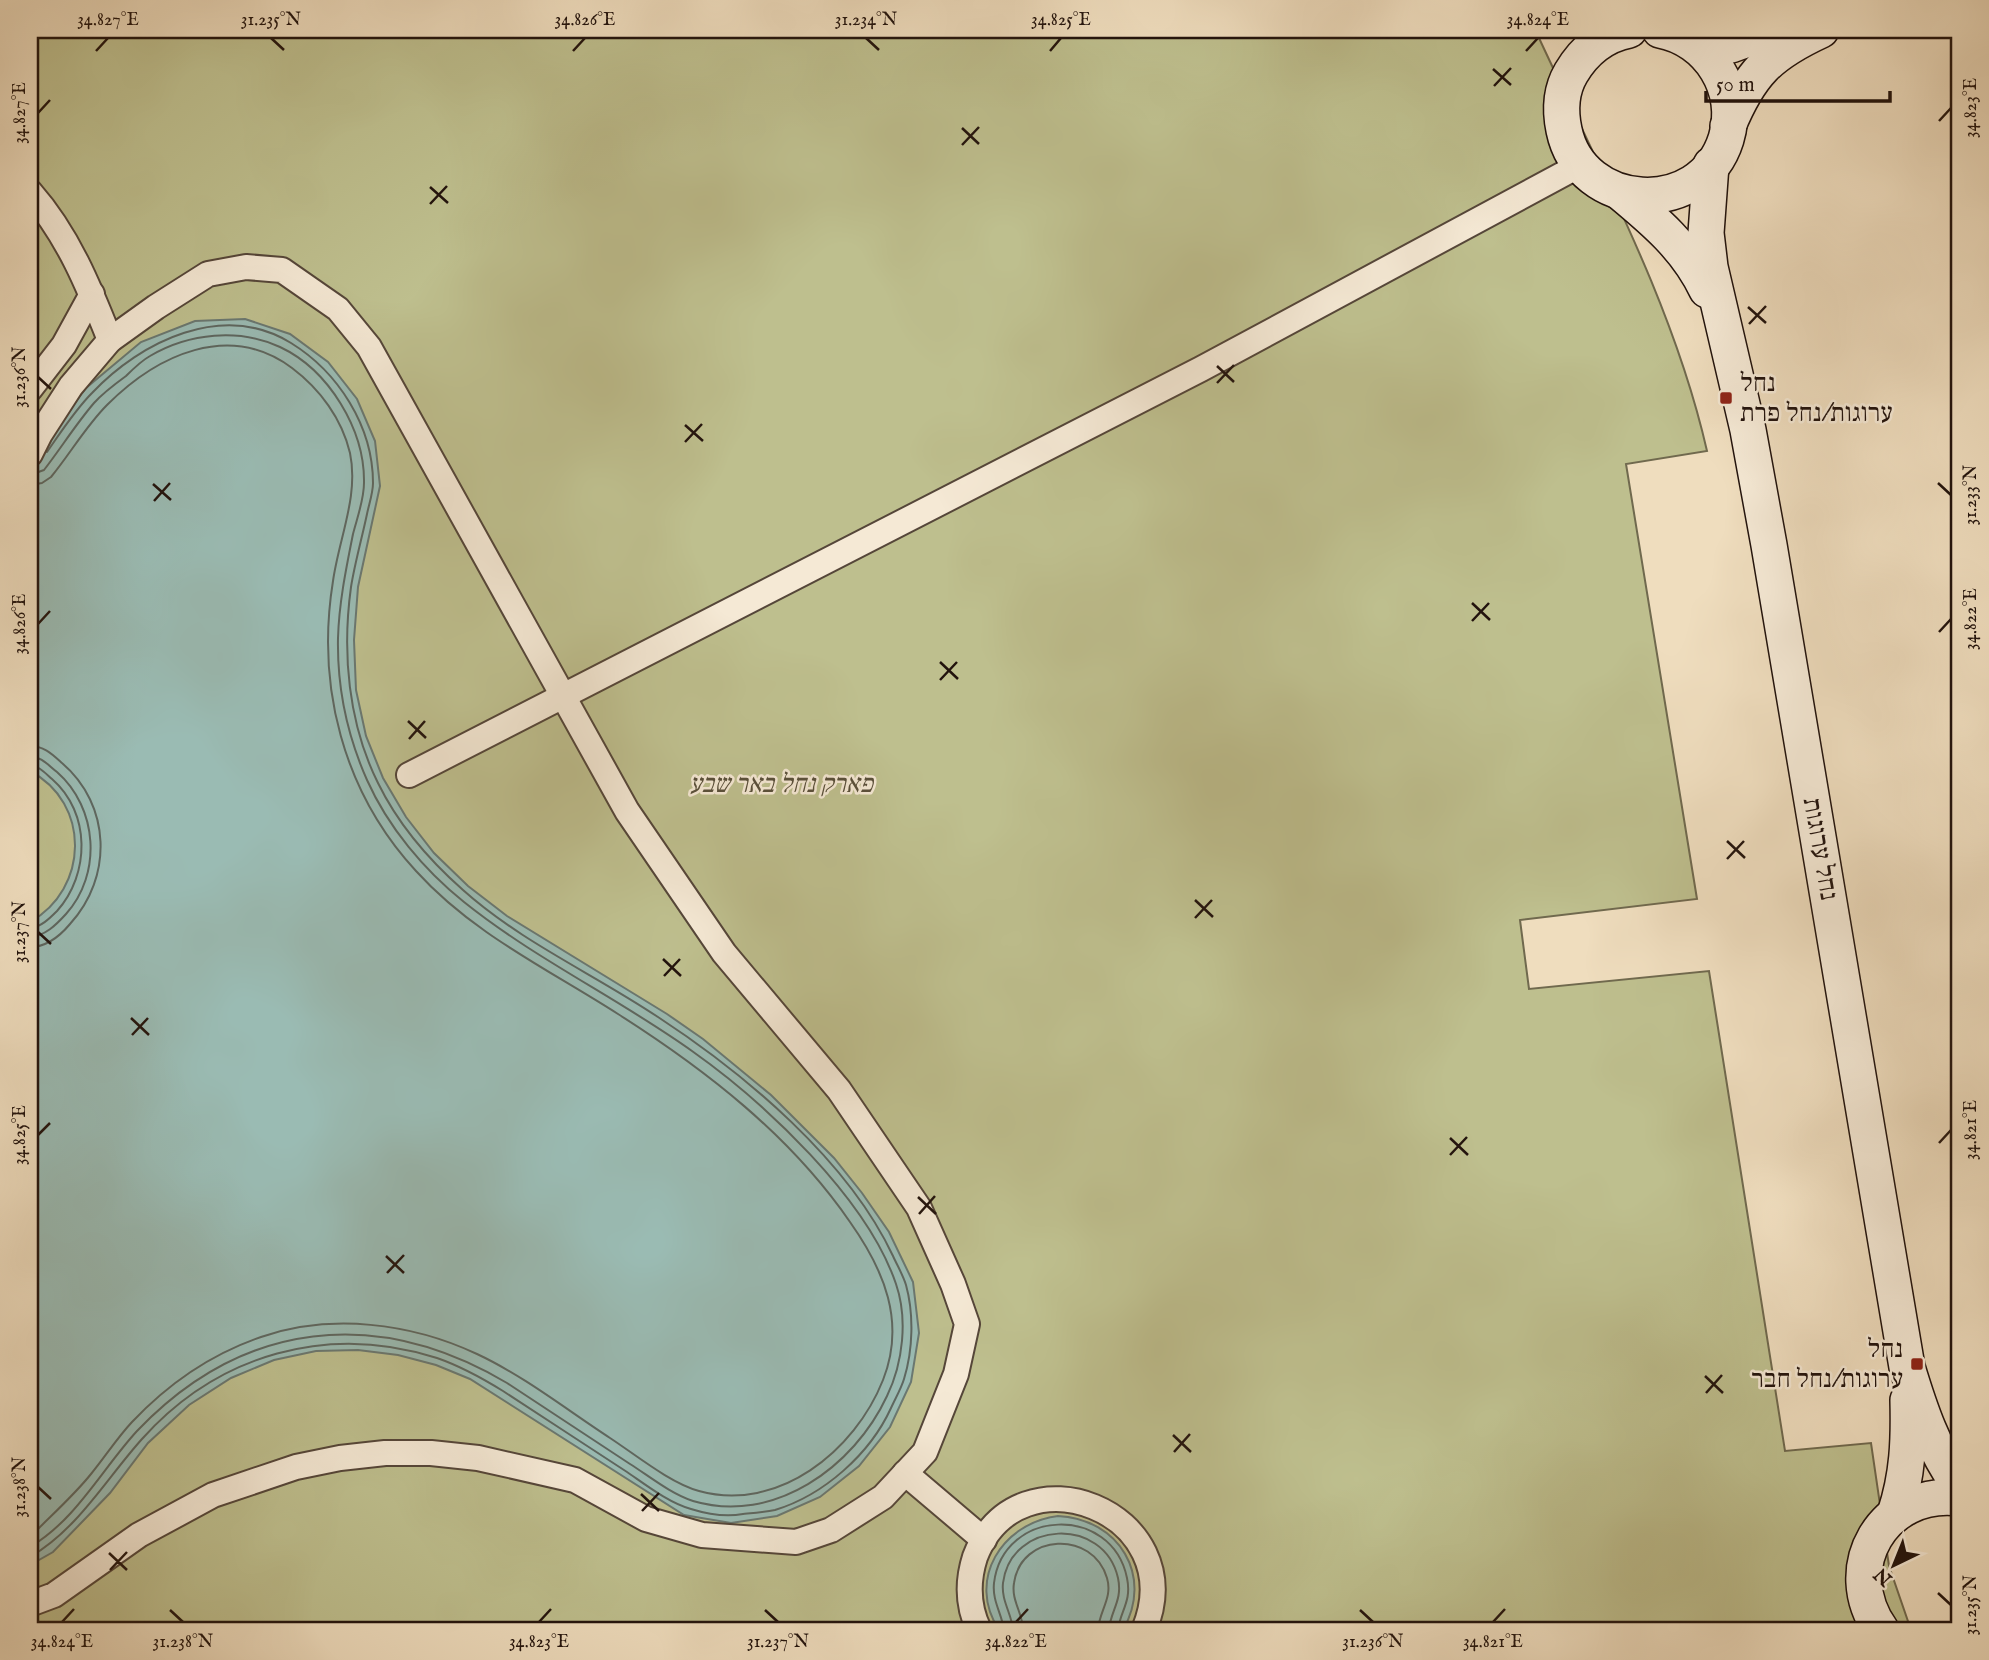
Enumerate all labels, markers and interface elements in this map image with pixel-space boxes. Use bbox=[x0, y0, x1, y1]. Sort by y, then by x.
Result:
text: 34.827°E bbox=[77, 9, 139, 32]
text: 31.235°N bbox=[241, 9, 302, 32]
text: 34.826°E bbox=[554, 9, 616, 32]
text: 31.234°N bbox=[835, 9, 898, 32]
text: 34.825°E bbox=[1031, 9, 1091, 32]
text: 34.824°E bbox=[1507, 9, 1569, 32]
scale bar bbox=[1706, 60, 1889, 104]
text: 50 m bbox=[1716, 72, 1755, 99]
text: 34.823°E bbox=[1960, 78, 1983, 138]
text: 34.827°E bbox=[9, 82, 32, 144]
text: 31.236°N bbox=[9, 346, 32, 408]
place label: נחל ערוגות/נחל פרת bbox=[1740, 367, 1893, 430]
marker: נחל ערוגות/נחל פרת bbox=[1718, 390, 1734, 406]
text: 31.233°N bbox=[1960, 464, 1983, 525]
text: 34.822°E bbox=[1960, 588, 1983, 650]
text: 34.826°E bbox=[9, 593, 32, 655]
park label: פארק נחל באר שבע bbox=[689, 768, 875, 801]
street label: נחל ערוגות bbox=[1795, 795, 1845, 903]
text: 31.237°N bbox=[9, 900, 32, 963]
text: 34.821°E bbox=[1960, 1100, 1983, 1160]
text: 34.825°E bbox=[9, 1105, 32, 1165]
place label: נחל ערוגות/נחל חבר bbox=[1751, 1333, 1903, 1396]
marker: נחל ערוגות/נחל חבר bbox=[1909, 1356, 1925, 1372]
text: 31.238°N bbox=[9, 1456, 32, 1517]
north arrow bbox=[1860, 1530, 1930, 1600]
text: N bbox=[1869, 1561, 1899, 1591]
text: 31.235°N bbox=[1960, 1574, 1983, 1635]
text: 34.824°E bbox=[31, 1631, 93, 1654]
text: 31.238°N bbox=[153, 1631, 214, 1654]
text: 34.823°E bbox=[509, 1631, 569, 1654]
text: 31.237°N bbox=[747, 1631, 810, 1654]
text: 34.822°E bbox=[985, 1631, 1047, 1654]
text: 31.236°N bbox=[1342, 1631, 1404, 1654]
text: 34.821°E bbox=[1463, 1631, 1523, 1654]

